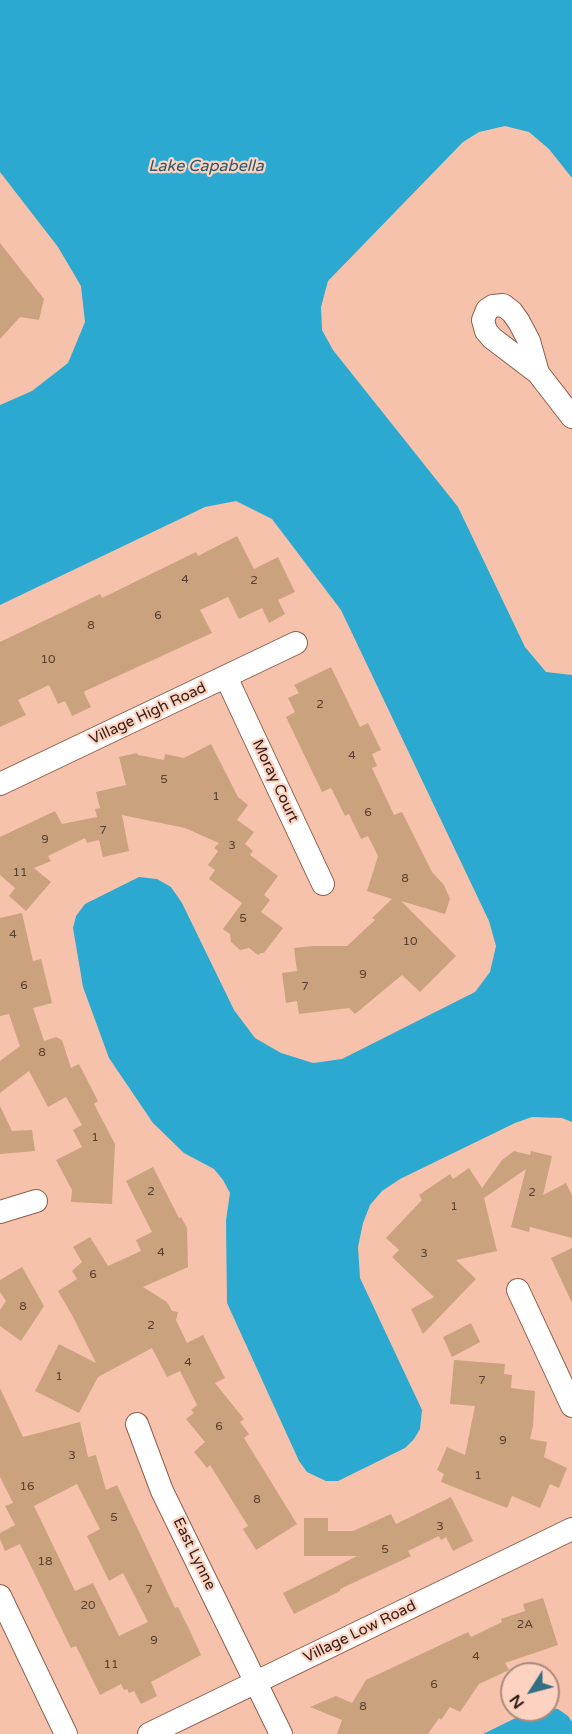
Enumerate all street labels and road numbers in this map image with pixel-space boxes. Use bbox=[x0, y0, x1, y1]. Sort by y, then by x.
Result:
street label: Village High Road bbox=[87, 679, 209, 749]
street label: Moray Court bbox=[248, 737, 302, 825]
street label: East Lynne bbox=[169, 1515, 219, 1593]
street label: Village Low Road bbox=[301, 1597, 419, 1667]

